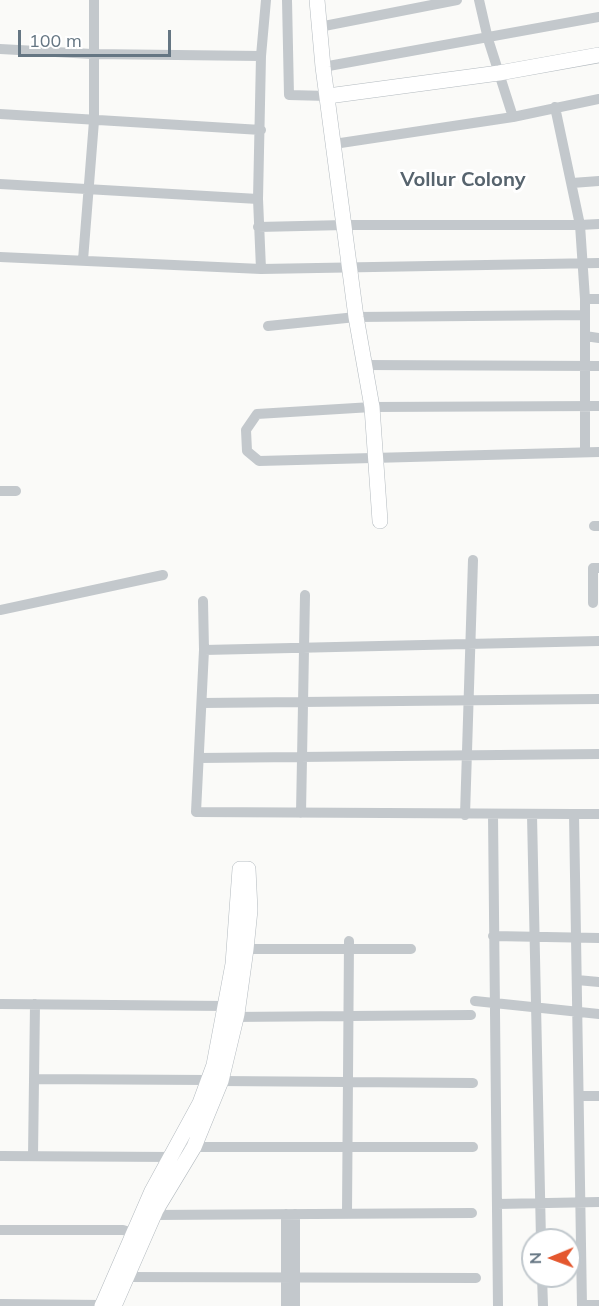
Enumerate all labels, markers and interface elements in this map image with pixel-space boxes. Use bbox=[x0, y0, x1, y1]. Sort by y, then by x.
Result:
scale bar bbox=[21, 18, 174, 56]
text: 100 m bbox=[29, 29, 82, 52]
district label: Vollur Colony bbox=[400, 168, 526, 192]
north arrow bbox=[521, 1228, 581, 1288]
text: N bbox=[525, 1252, 545, 1264]

